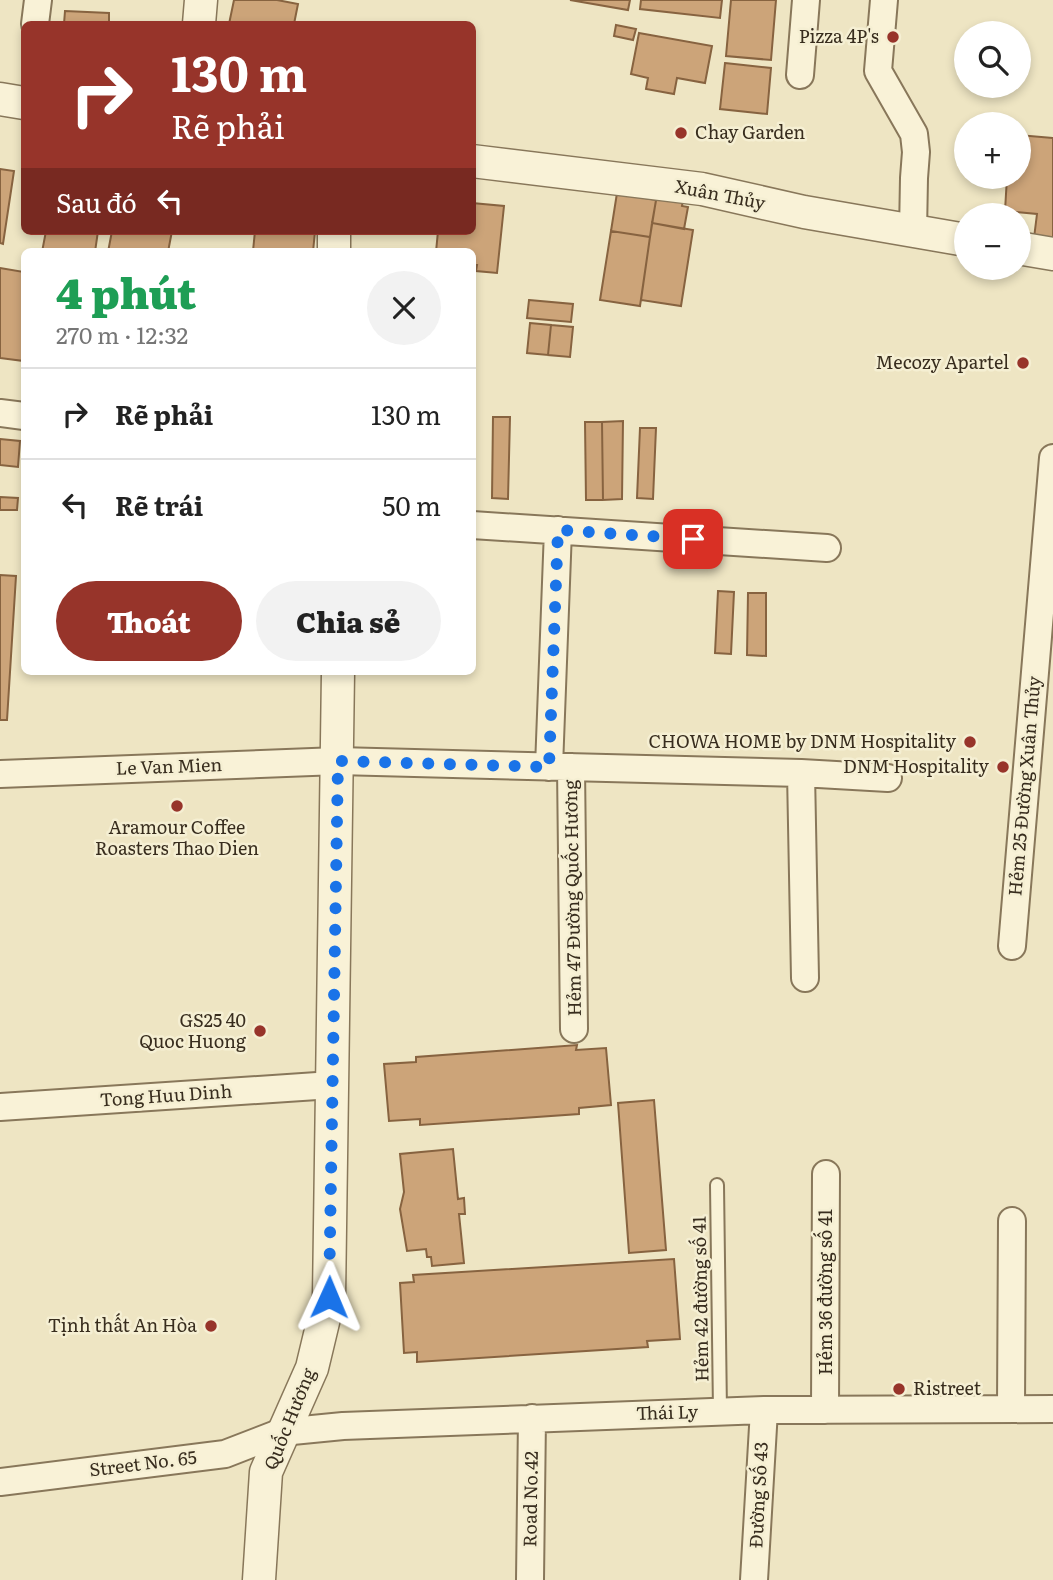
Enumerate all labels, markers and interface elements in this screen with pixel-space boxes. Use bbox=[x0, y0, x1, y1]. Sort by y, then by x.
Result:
map controls bbox=[954, 21, 1031, 280]
button: search bbox=[954, 21, 1031, 98]
place label: Pizza 4P's bbox=[799, 22, 879, 49]
marker: Pizza 4P's bbox=[885, 29, 901, 45]
text: 130 m bbox=[171, 34, 307, 107]
icon: right bbox=[56, 49, 147, 140]
text: Rẽ phải bbox=[171, 101, 285, 149]
button: + bbox=[954, 112, 1031, 189]
place label: Chay Garden bbox=[695, 118, 805, 145]
marker: Chay Garden bbox=[673, 125, 689, 141]
street label: Xuân Thủy bbox=[673, 172, 768, 216]
text: Sau đó bbox=[56, 182, 137, 221]
icon: left bbox=[151, 182, 189, 220]
button: − bbox=[954, 203, 1031, 280]
text: 4 phút bbox=[56, 260, 196, 322]
button: close bbox=[367, 271, 441, 345]
text: 270 m · 12:32 bbox=[56, 317, 188, 351]
place label: Mecozy Apartel bbox=[876, 348, 1009, 375]
marker: Mecozy Apartel bbox=[1015, 355, 1031, 371]
text: Rẽ phải bbox=[115, 394, 213, 433]
text: 130 m bbox=[371, 394, 441, 433]
icon: right bbox=[56, 395, 94, 433]
text: Rẽ trái bbox=[115, 485, 203, 524]
text: 50 m bbox=[382, 485, 441, 524]
icon: left bbox=[56, 486, 94, 524]
pin bbox=[663, 509, 723, 569]
icon: arrive bbox=[674, 520, 712, 558]
button: Thoát bbox=[56, 581, 242, 661]
button: Chia sẻ bbox=[256, 581, 441, 661]
street label: Hẻm 25 Đường Xuân Thủy bbox=[1000, 674, 1047, 897]
place label: CHOWA HOME by DNM Hospitality bbox=[648, 727, 957, 754]
marker: CHOWA HOME by DNM Hospitality bbox=[962, 734, 978, 750]
street label: Le Van Mien bbox=[115, 750, 223, 781]
place label: DNM Hospitality bbox=[843, 752, 990, 779]
marker: DNM Hospitality bbox=[995, 759, 1011, 775]
street label: Hẻm 47 Đường Quốc Hương bbox=[556, 778, 587, 1017]
marker: Aramour Coffee Roasters Thao Dien bbox=[169, 798, 185, 814]
place label: Aramour Coffee Roasters Thao Dien bbox=[95, 813, 259, 861]
place label: GS25 40 Quoc Huong bbox=[139, 1006, 247, 1054]
marker: GS25 40 Quoc Huong bbox=[252, 1023, 268, 1039]
street label: Tong Huu Dinh bbox=[99, 1076, 233, 1113]
street label: Hẻm 36 đường số 41 bbox=[811, 1209, 838, 1375]
street label: Hẻm 42 đường số 41 bbox=[685, 1216, 714, 1382]
position arrow bbox=[292, 1260, 366, 1334]
place label: Tịnh thất An Hòa bbox=[48, 1311, 197, 1338]
marker: Tịnh thất An Hòa bbox=[203, 1318, 219, 1334]
street label: Quốc Hương bbox=[256, 1363, 322, 1473]
place label: Ristreet bbox=[913, 1374, 982, 1401]
marker: Ristreet bbox=[891, 1381, 907, 1397]
street label: Thái Ly bbox=[635, 1397, 699, 1426]
street label: Đường Số 43 bbox=[741, 1441, 774, 1549]
street label: Street No. 65 bbox=[88, 1443, 198, 1482]
street label: Road No.42 bbox=[515, 1451, 544, 1547]

